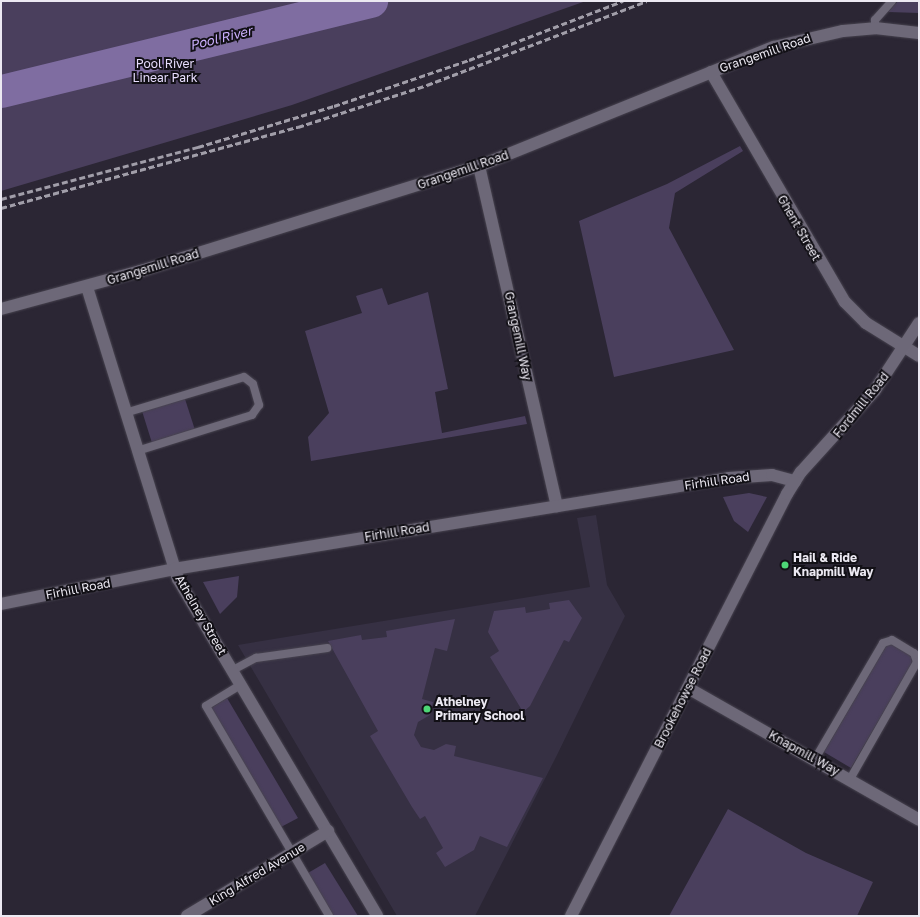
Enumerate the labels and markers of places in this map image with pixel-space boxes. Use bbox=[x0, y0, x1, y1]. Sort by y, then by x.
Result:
place label: Hail & Ride Knapmill Way bbox=[793, 551, 874, 579]
marker: Hail & Ride Knapmill Way bbox=[780, 560, 790, 570]
place label: Athelney Primary School bbox=[435, 695, 524, 723]
marker: Athelney Primary School bbox=[422, 704, 432, 714]

